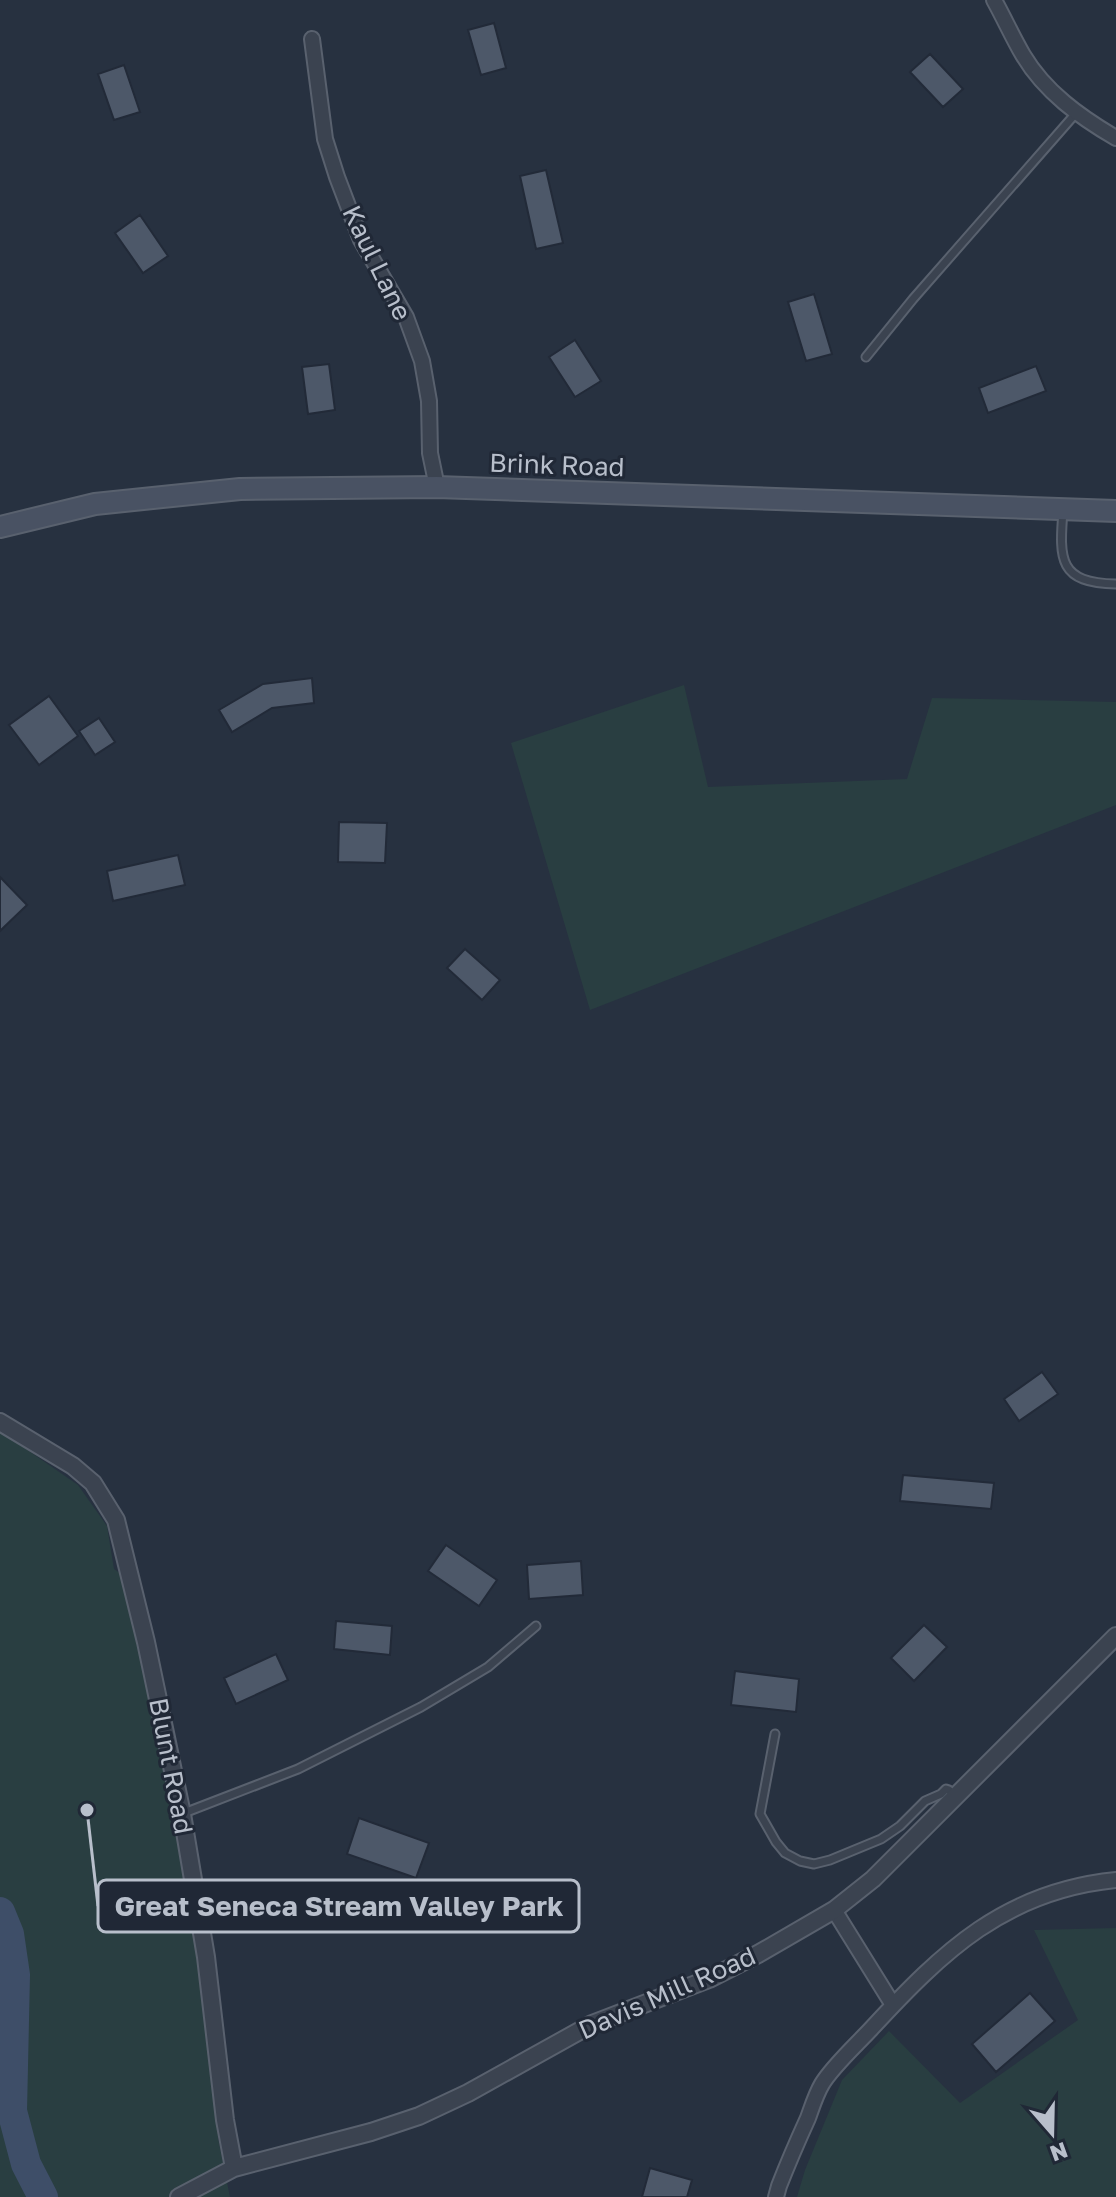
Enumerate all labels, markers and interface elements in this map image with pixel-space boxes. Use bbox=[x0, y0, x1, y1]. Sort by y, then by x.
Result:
street label: Kaul Lane bbox=[336, 200, 419, 325]
street label: Brink Road bbox=[489, 447, 625, 482]
street label: Blunt Road bbox=[143, 1695, 200, 1837]
callout: Great Seneca Stream Valley Park bbox=[98, 1880, 579, 1932]
text: Great Seneca Stream Valley Park bbox=[115, 1889, 563, 1922]
street label: Davis Mill Road bbox=[574, 1940, 760, 2045]
north arrow bbox=[1012, 2093, 1092, 2173]
text: N bbox=[1047, 2137, 1071, 2168]

